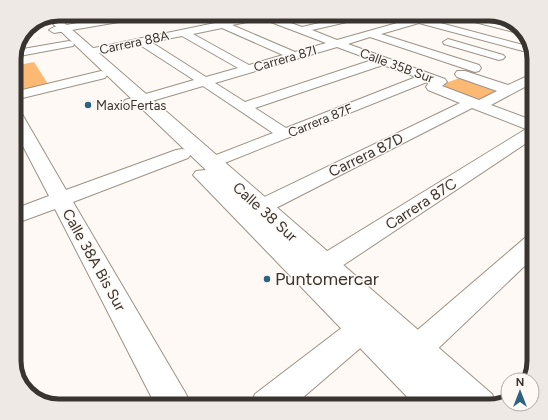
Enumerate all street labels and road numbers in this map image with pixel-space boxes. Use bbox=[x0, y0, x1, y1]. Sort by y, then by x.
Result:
street label: Carrera 88A bbox=[98, 28, 171, 57]
street label: Carrera 87I bbox=[252, 42, 318, 75]
street label: Calle 35B Sur bbox=[358, 45, 436, 86]
street label: Carrera 87F bbox=[286, 101, 355, 140]
street label: Carrera 87D bbox=[326, 129, 406, 181]
street label: Carrera 87C bbox=[382, 174, 460, 234]
street label: Calle 38 Sur bbox=[229, 178, 301, 246]
street label: Calle 38A Bis Sur bbox=[58, 206, 130, 314]

